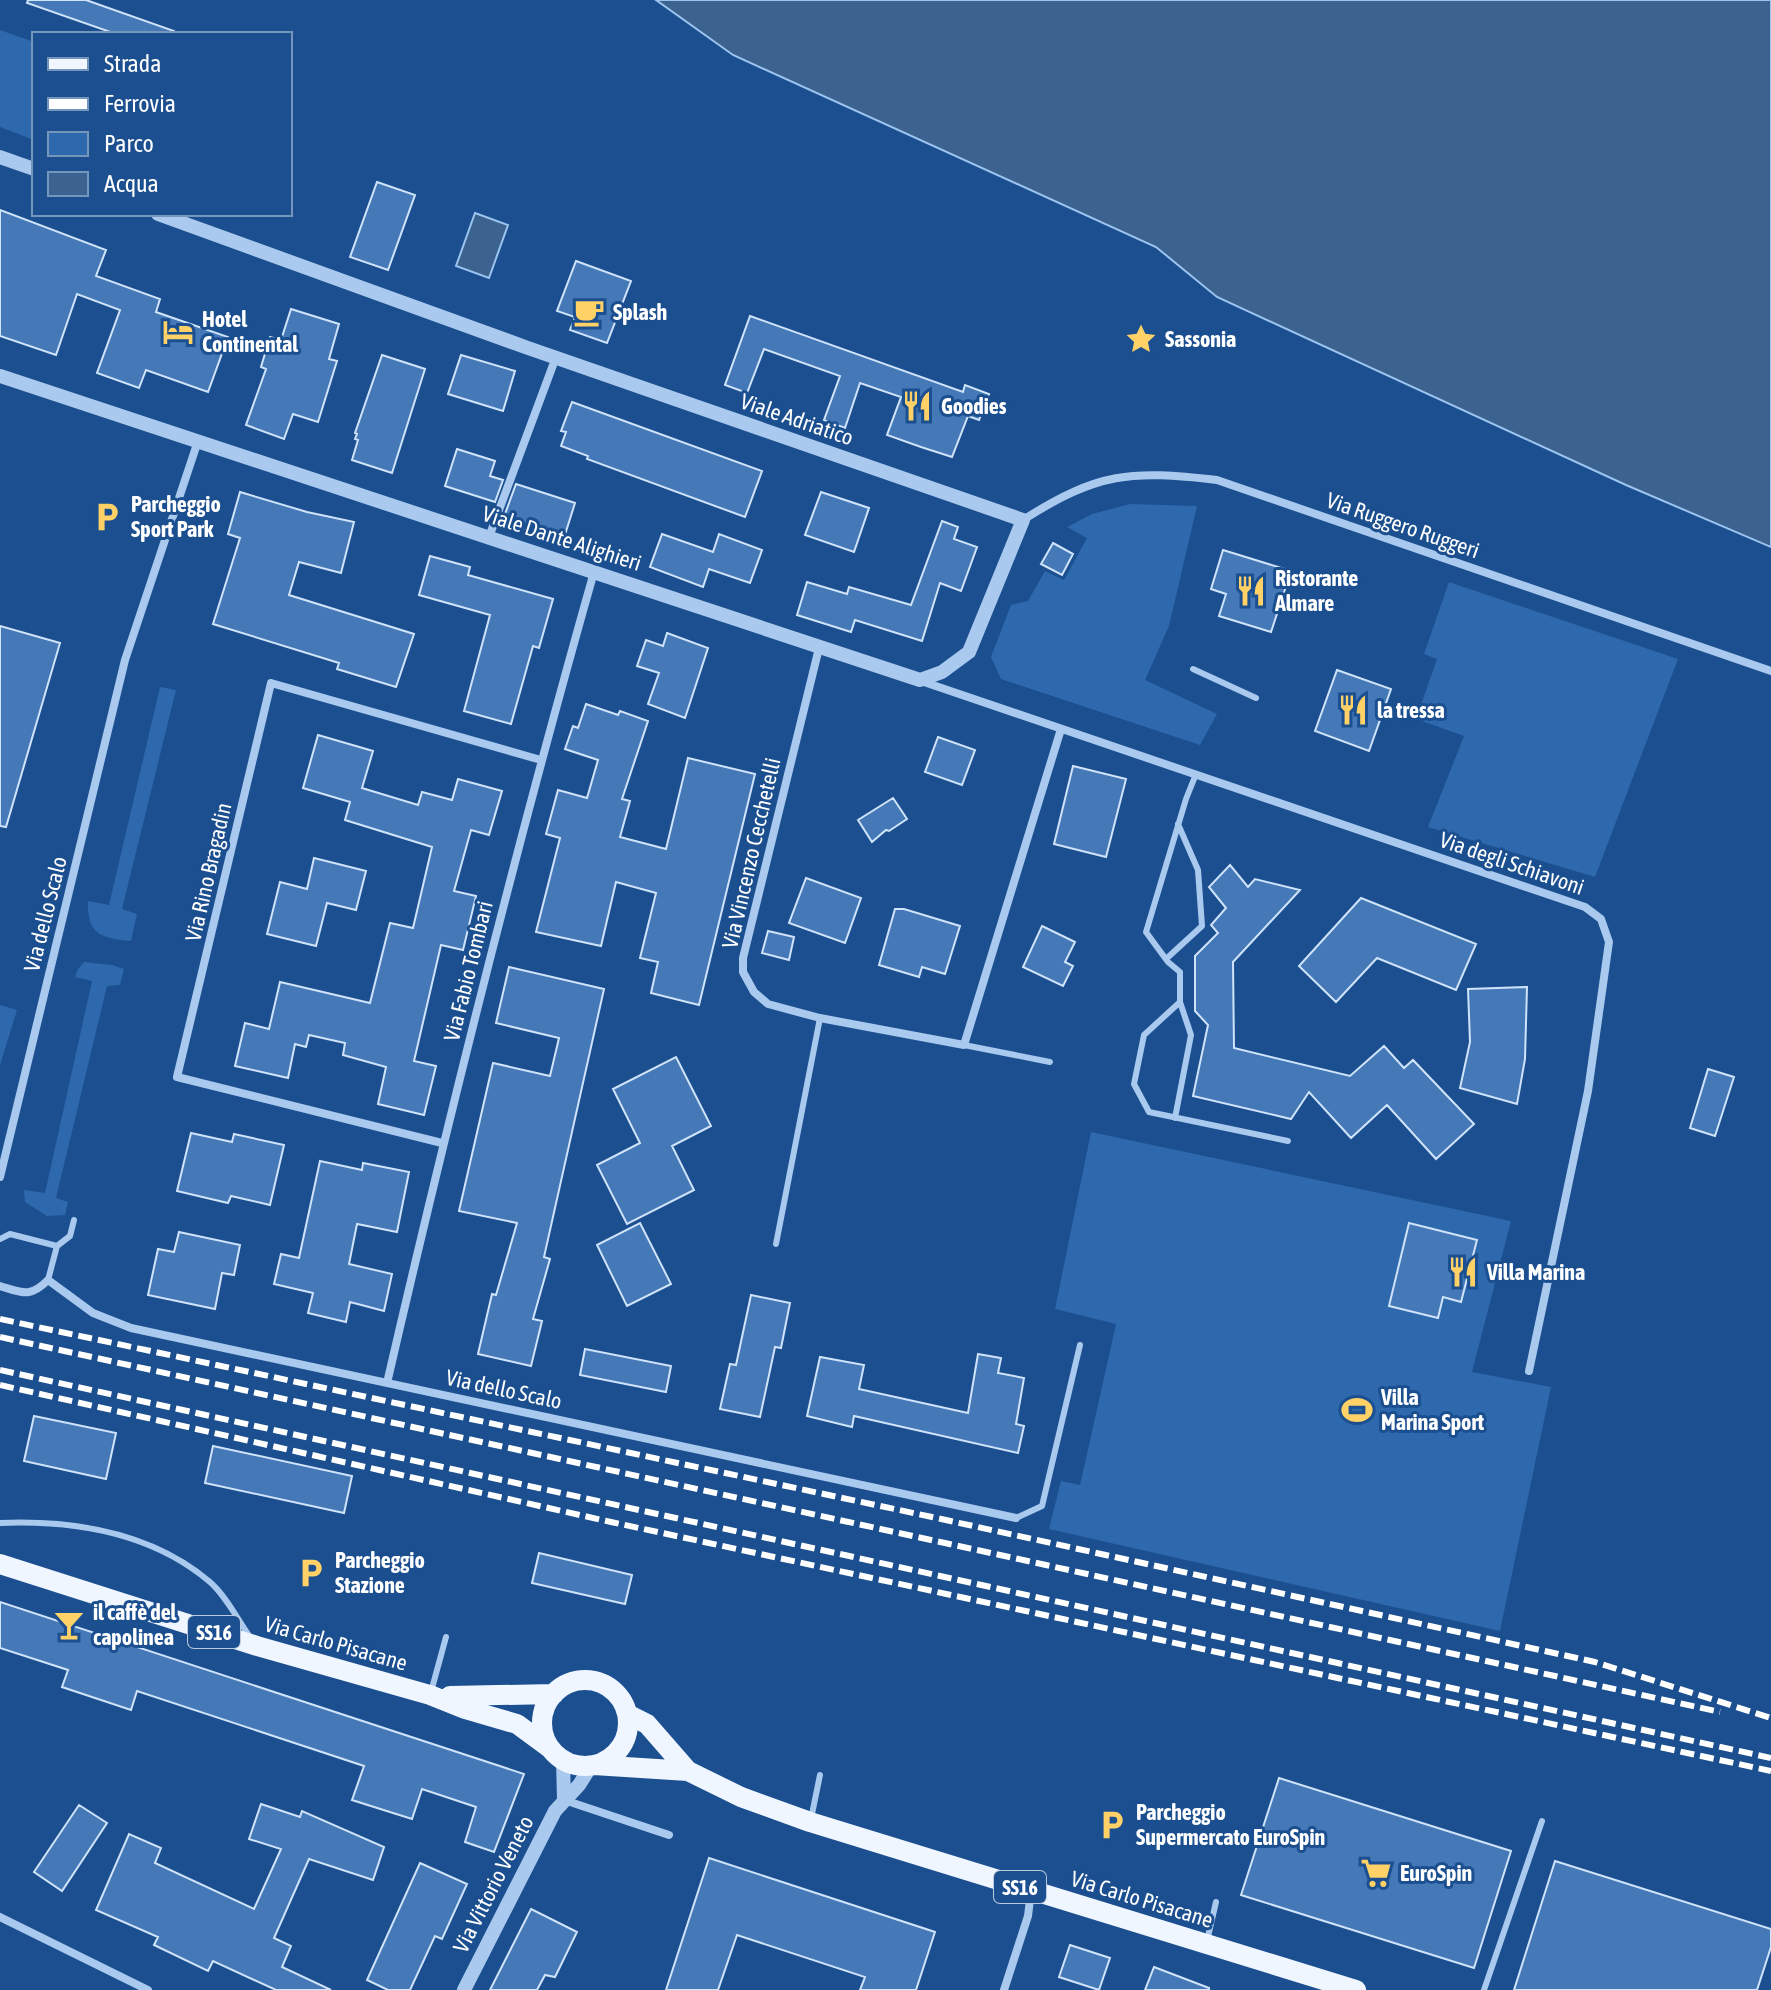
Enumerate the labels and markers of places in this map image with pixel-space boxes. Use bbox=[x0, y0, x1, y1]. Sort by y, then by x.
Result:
cafe icon: Splash bbox=[572, 295, 606, 329]
place label: Splash bbox=[613, 299, 667, 325]
place label: Hotel Continental bbox=[202, 306, 299, 357]
hotel icon: Hotel Continental bbox=[161, 315, 195, 349]
place icon: Sassonia bbox=[1124, 322, 1158, 356]
place label: Sassonia bbox=[1165, 326, 1236, 352]
restaurant icon: Goodies bbox=[900, 389, 934, 423]
place label: Goodies bbox=[941, 393, 1007, 419]
place label: Parcheggio Sport Park bbox=[131, 491, 221, 542]
parking icon: Parcheggio Sport Park bbox=[90, 500, 124, 534]
place label: Ristorante Almare bbox=[1274, 565, 1358, 616]
restaurant icon: Ristorante Almare bbox=[1234, 574, 1268, 608]
restaurant icon: la tressa bbox=[1336, 693, 1370, 727]
place label: la tressa bbox=[1377, 697, 1445, 723]
restaurant icon: Villa Marina bbox=[1446, 1255, 1480, 1289]
place label: Villa Marina bbox=[1486, 1259, 1585, 1285]
place label: Villa Marina Sport bbox=[1380, 1384, 1485, 1435]
sports icon: Villa Marina Sport bbox=[1340, 1393, 1374, 1427]
place label: Parcheggio Stazione bbox=[335, 1547, 425, 1598]
parking icon: Parcheggio Stazione bbox=[294, 1556, 328, 1590]
place label: il caffè del capolinea bbox=[93, 1599, 178, 1650]
bar icon: il caffè del capolinea bbox=[52, 1608, 86, 1642]
place label: Parcheggio Supermercato EuroSpin bbox=[1136, 1799, 1325, 1850]
parking icon: Parcheggio Supermercato EuroSpin bbox=[1095, 1808, 1129, 1842]
supermarket icon: EuroSpin bbox=[1359, 1856, 1393, 1890]
place label: EuroSpin bbox=[1400, 1860, 1472, 1886]

